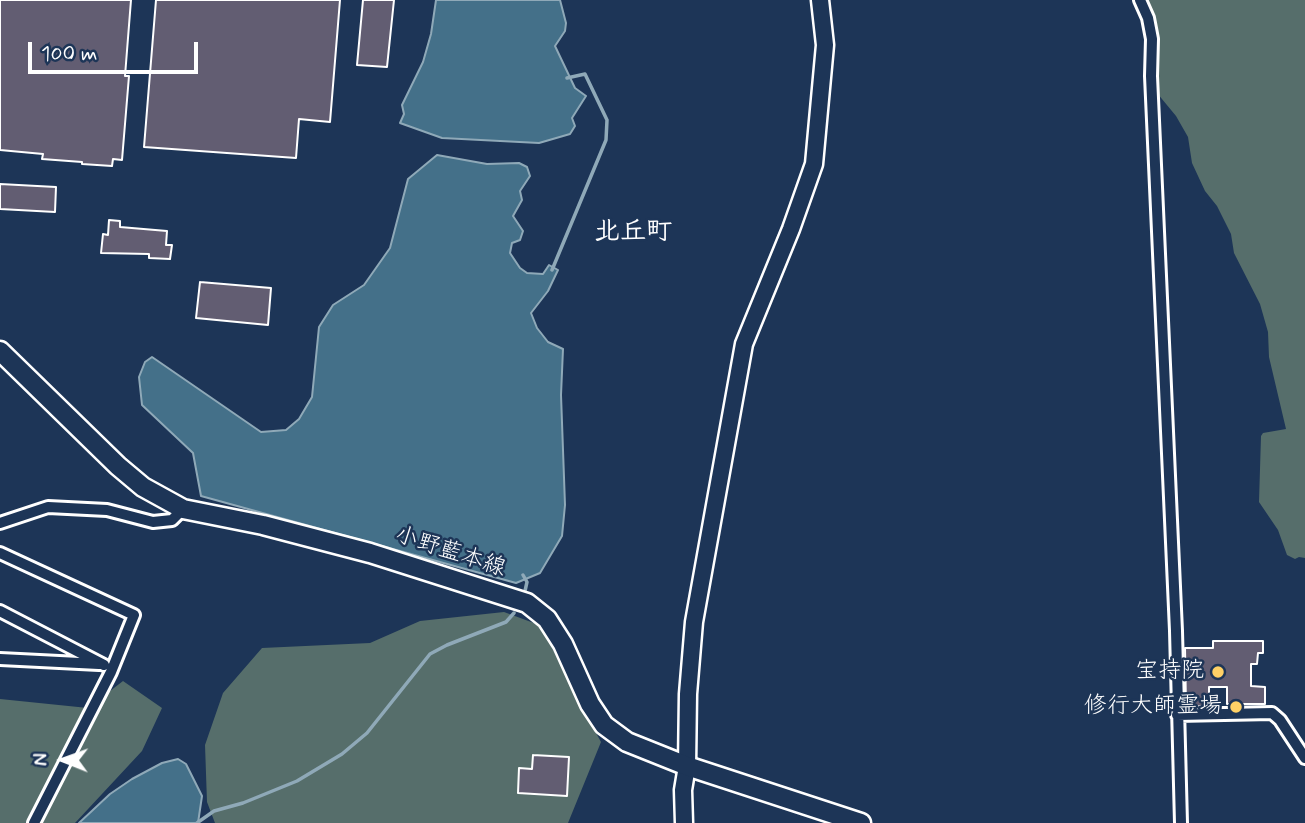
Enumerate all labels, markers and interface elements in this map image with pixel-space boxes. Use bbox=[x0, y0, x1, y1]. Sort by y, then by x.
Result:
scale bar bbox=[32, 28, 201, 72]
text: 100 m bbox=[41, 40, 97, 68]
district label: 北丘町 bbox=[594, 218, 672, 250]
street label: 小野藍本線 bbox=[391, 522, 509, 584]
place label: 宝持院 bbox=[1135, 658, 1204, 686]
marker: 宝持院 bbox=[1210, 664, 1226, 680]
place label: 修行大師霊場 bbox=[1084, 693, 1222, 721]
marker: 修行大師霊場 bbox=[1228, 699, 1244, 715]
north arrow bbox=[28, 725, 98, 795]
text: N bbox=[29, 753, 54, 766]

